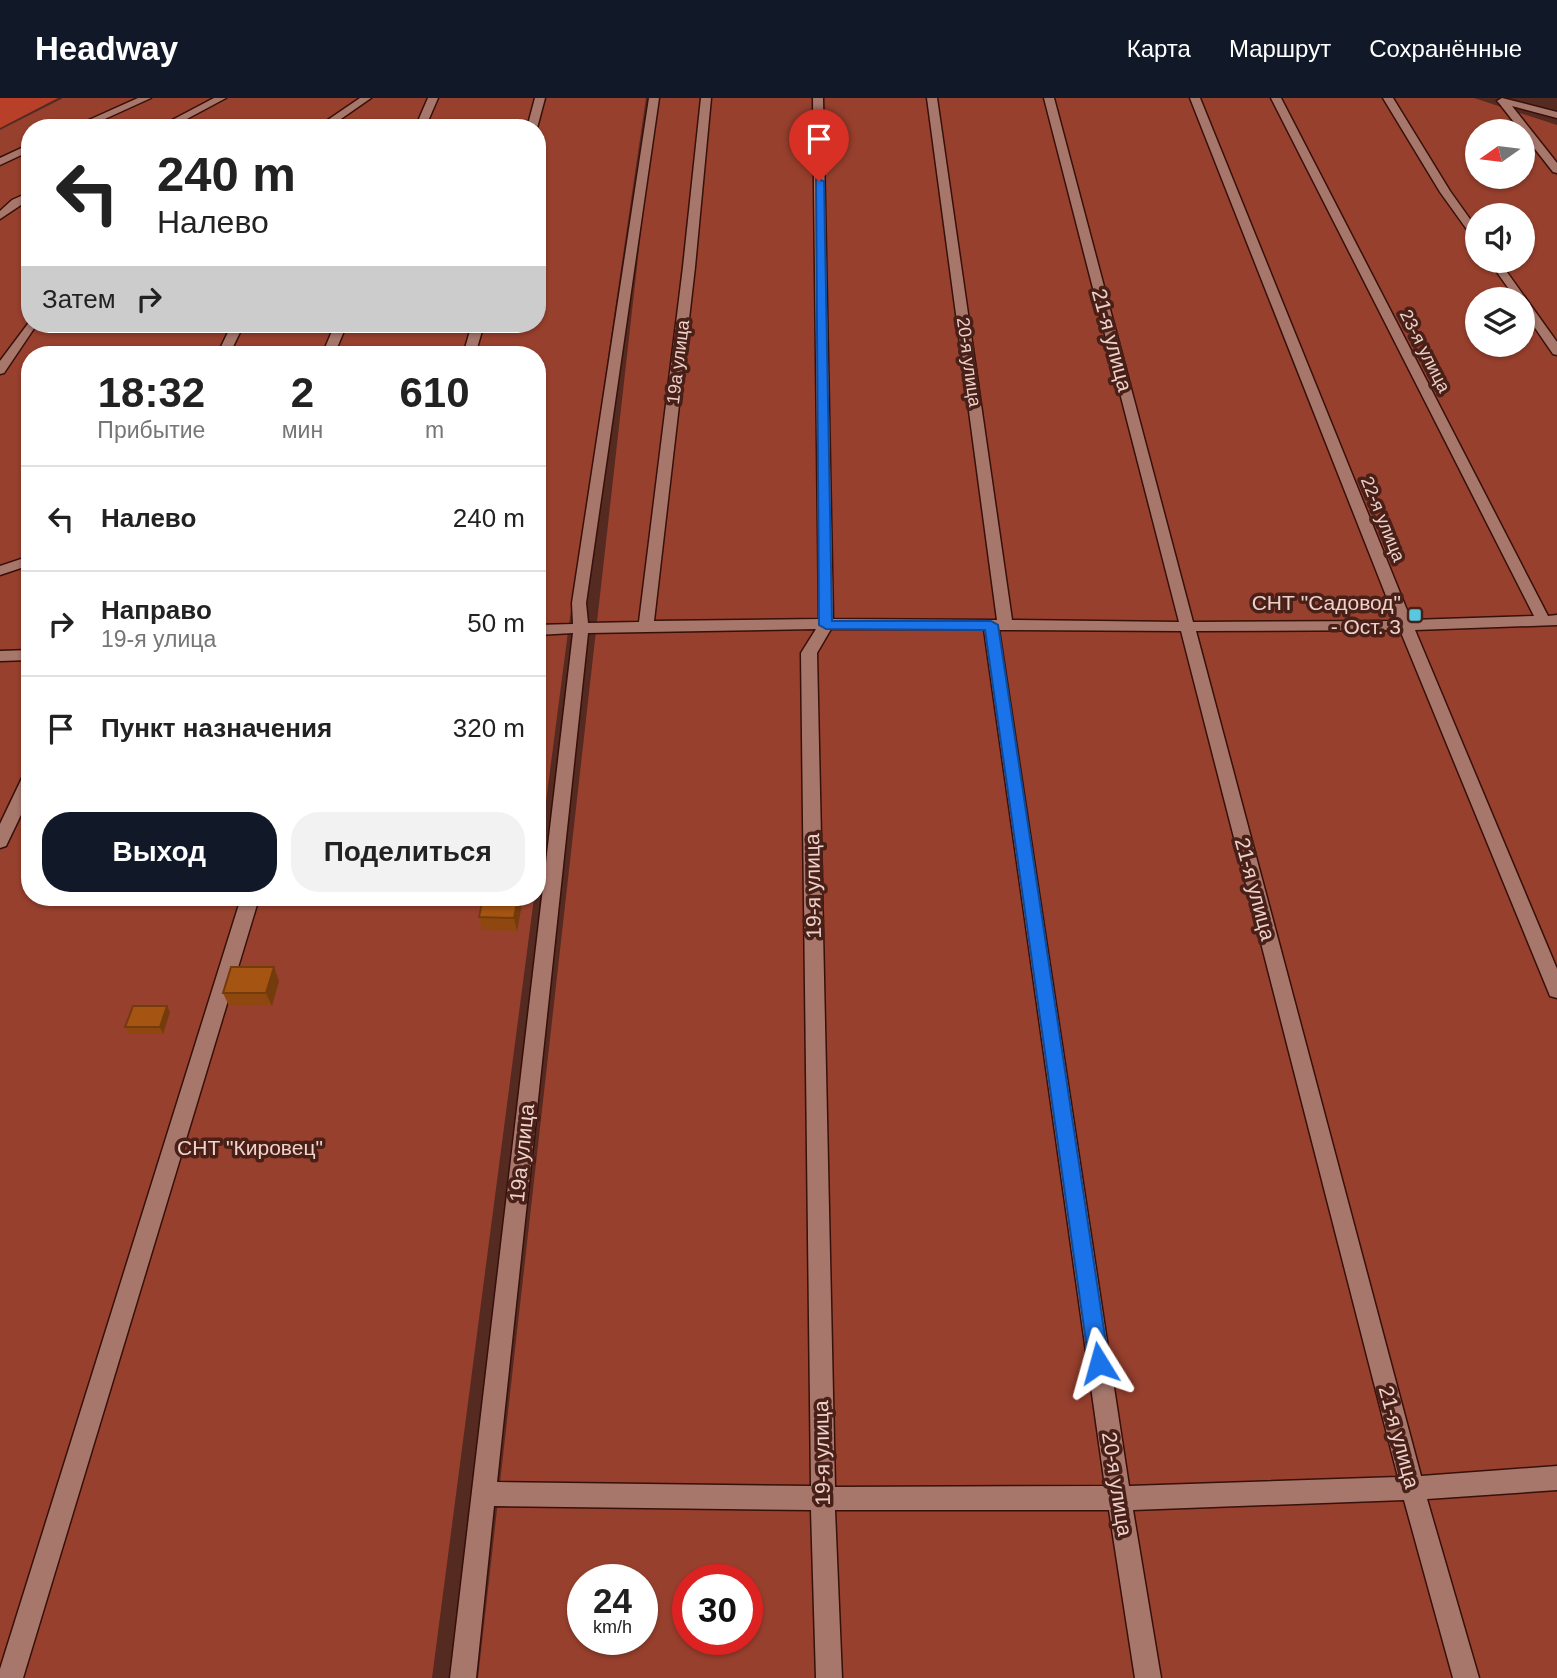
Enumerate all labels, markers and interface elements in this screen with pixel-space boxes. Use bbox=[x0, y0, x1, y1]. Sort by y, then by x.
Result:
text: Headway bbox=[35, 30, 178, 67]
text: Карта bbox=[1127, 35, 1191, 62]
text: Маршрут bbox=[1229, 35, 1331, 62]
text: Сохранённые bbox=[1369, 35, 1522, 62]
pin bbox=[789, 109, 849, 181]
north arrow bbox=[1465, 119, 1535, 189]
map controls bbox=[1465, 119, 1535, 357]
icon: arrive bbox=[800, 120, 838, 158]
icon: left bbox=[42, 147, 133, 238]
text: 240 m bbox=[157, 147, 296, 201]
button: sound bbox=[1465, 203, 1535, 273]
text: Налево bbox=[157, 204, 269, 240]
icon: right bbox=[130, 280, 168, 318]
text: Затем bbox=[42, 284, 116, 314]
street label: 21-я улица bbox=[1088, 286, 1137, 394]
button: layers bbox=[1465, 287, 1535, 357]
street label: 23-я улица bbox=[1396, 306, 1455, 397]
street label: 20-я улица bbox=[953, 316, 985, 409]
street label: 19а улица bbox=[663, 318, 693, 405]
text: 18:32 bbox=[98, 369, 205, 416]
text: 2 bbox=[291, 369, 314, 416]
text: 610 bbox=[400, 369, 470, 416]
text: Прибытие bbox=[97, 417, 205, 443]
text: мин bbox=[282, 417, 323, 443]
text: m bbox=[425, 417, 444, 443]
street label: 22-я улица bbox=[1357, 473, 1410, 565]
icon: left bbox=[42, 500, 80, 538]
text: Налево bbox=[101, 503, 196, 533]
text: 240 m bbox=[453, 503, 525, 533]
place label: СНТ "Садовод" - Ост. 3 bbox=[1252, 591, 1401, 638]
text: Направо bbox=[101, 595, 212, 625]
icon: right bbox=[42, 605, 80, 643]
marker: СНТ "Садовод" - Ост. 3 bbox=[1407, 607, 1423, 623]
text: 50 m bbox=[467, 608, 525, 638]
text: 19-я улица bbox=[101, 626, 216, 652]
icon: arrive bbox=[42, 710, 80, 748]
text: Пункт назначения bbox=[101, 713, 332, 743]
text: 320 m bbox=[453, 713, 525, 743]
button: Выход bbox=[42, 812, 277, 892]
button: Поделиться bbox=[291, 812, 525, 892]
street label: 19-я улица bbox=[800, 833, 825, 939]
street label: 21-я улица bbox=[1231, 835, 1280, 943]
street label: 19а улица bbox=[505, 1102, 538, 1203]
park label: СНТ "Кировец" bbox=[177, 1136, 323, 1159]
position arrow bbox=[1062, 1326, 1136, 1400]
street label: 21-я улица bbox=[1375, 1383, 1424, 1491]
street label: 19-я улица bbox=[809, 1400, 834, 1506]
street label: 20-я улица bbox=[1098, 1430, 1137, 1538]
speed limit sign: 30 bbox=[672, 1564, 763, 1655]
text: 24 bbox=[593, 1581, 632, 1620]
text: km/h bbox=[593, 1617, 632, 1637]

